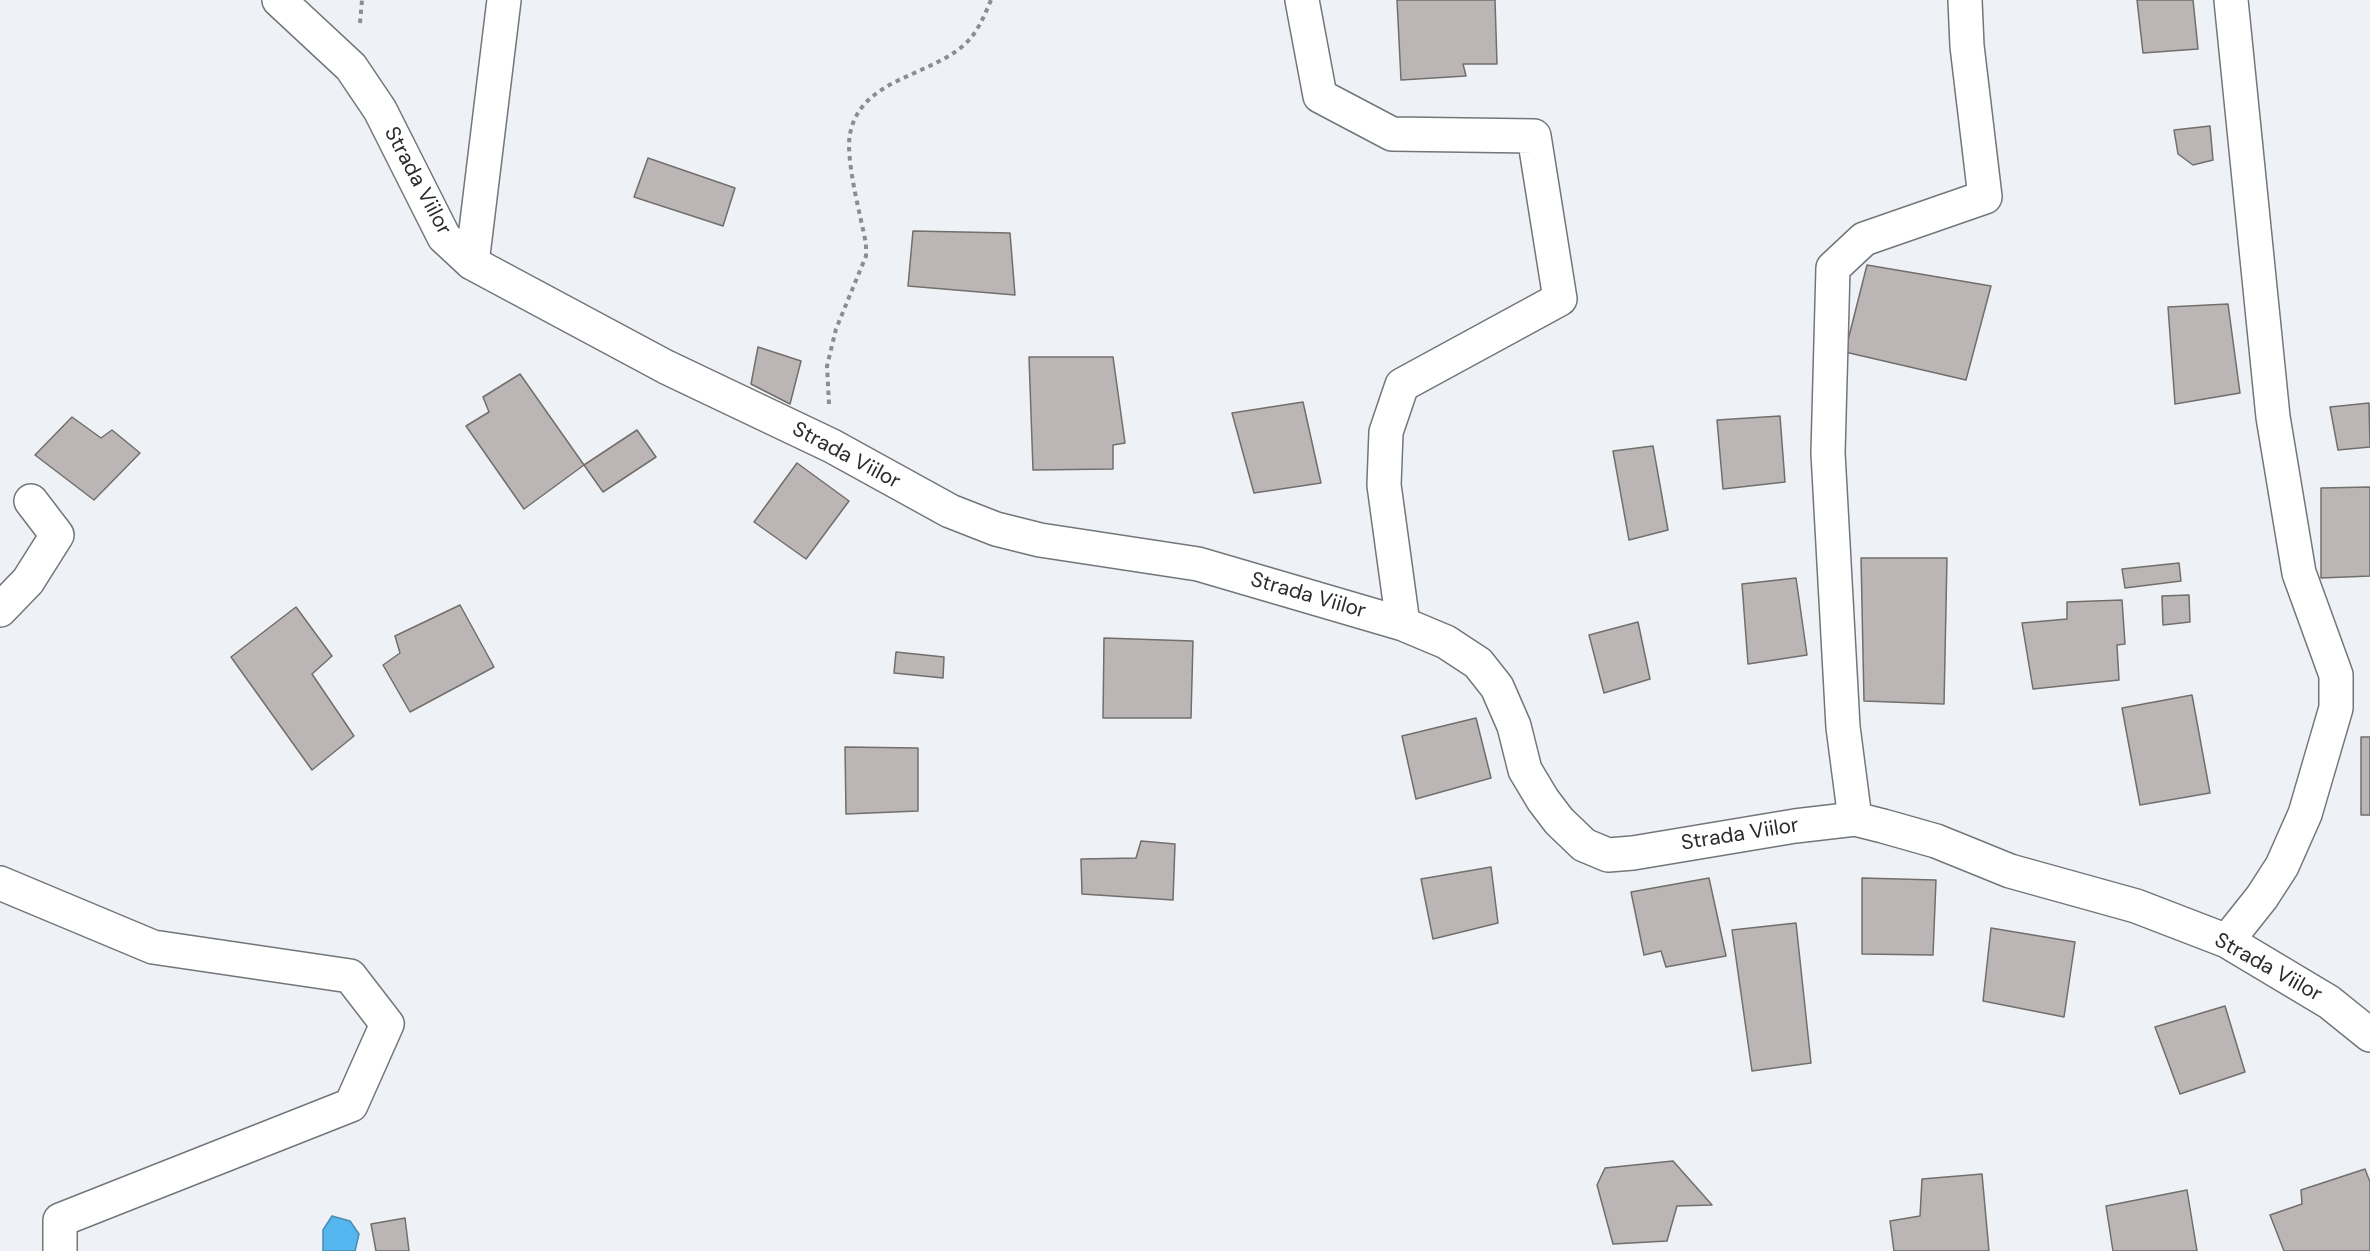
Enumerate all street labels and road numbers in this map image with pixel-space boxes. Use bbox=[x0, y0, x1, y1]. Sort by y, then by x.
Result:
street label: Strada Viilor bbox=[378, 123, 456, 239]
street label: Strada Viilor bbox=[788, 417, 904, 495]
street label: Strada Viilor bbox=[1247, 568, 1369, 624]
street label: Strada Viilor bbox=[1679, 813, 1801, 857]
street label: Strada Viilor bbox=[2210, 928, 2326, 1008]

